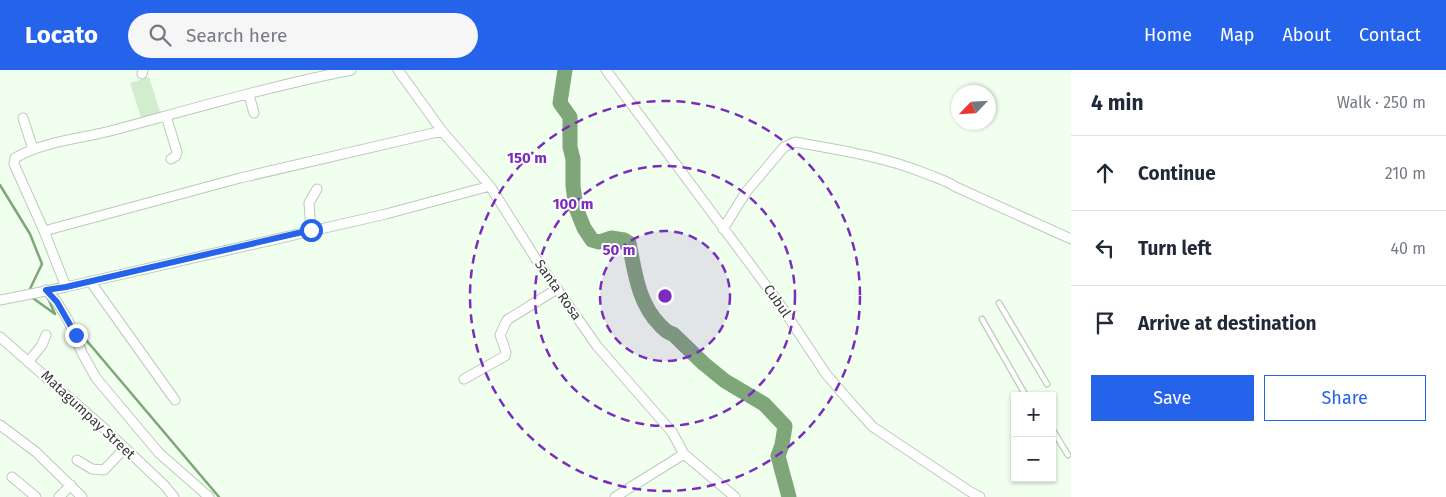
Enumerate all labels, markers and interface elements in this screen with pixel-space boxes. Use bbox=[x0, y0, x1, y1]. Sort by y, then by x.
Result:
search box bbox=[128, 13, 478, 58]
text: Locato bbox=[25, 21, 98, 49]
icon: search bbox=[146, 21, 174, 49]
text: Search here bbox=[186, 24, 287, 47]
text: Home bbox=[1144, 24, 1192, 46]
text: Map bbox=[1220, 24, 1254, 46]
text: About bbox=[1282, 24, 1331, 46]
text: Contact bbox=[1359, 24, 1421, 46]
north arrow bbox=[951, 85, 996, 130]
text: 4 min bbox=[1091, 90, 1144, 116]
text: Walk · 250 m bbox=[1337, 93, 1426, 112]
text: 150 m bbox=[507, 149, 547, 167]
icon: ahead bbox=[1091, 159, 1119, 187]
text: Continue bbox=[1138, 162, 1216, 185]
text: 210 m bbox=[1385, 164, 1426, 183]
text: 100 m bbox=[553, 195, 593, 213]
route start bbox=[300, 219, 323, 242]
icon: left bbox=[1091, 234, 1119, 262]
text: Turn left bbox=[1138, 237, 1212, 260]
text: 40 m bbox=[1391, 239, 1426, 258]
text: 50 m bbox=[602, 241, 636, 259]
street label: Santa Rosa bbox=[531, 256, 585, 324]
street label: Cubul bbox=[760, 281, 794, 321]
centre of rings bbox=[656, 287, 674, 305]
icon: arrive bbox=[1091, 309, 1119, 337]
text: Arrive at destination bbox=[1138, 312, 1317, 335]
route end bbox=[65, 324, 88, 347]
street label: Matagumpay Street bbox=[37, 367, 139, 464]
button: Save bbox=[1091, 375, 1254, 421]
button: Share bbox=[1264, 375, 1426, 421]
map controls bbox=[1011, 392, 1056, 482]
button: + bbox=[1011, 392, 1056, 437]
button: − bbox=[1011, 437, 1056, 482]

